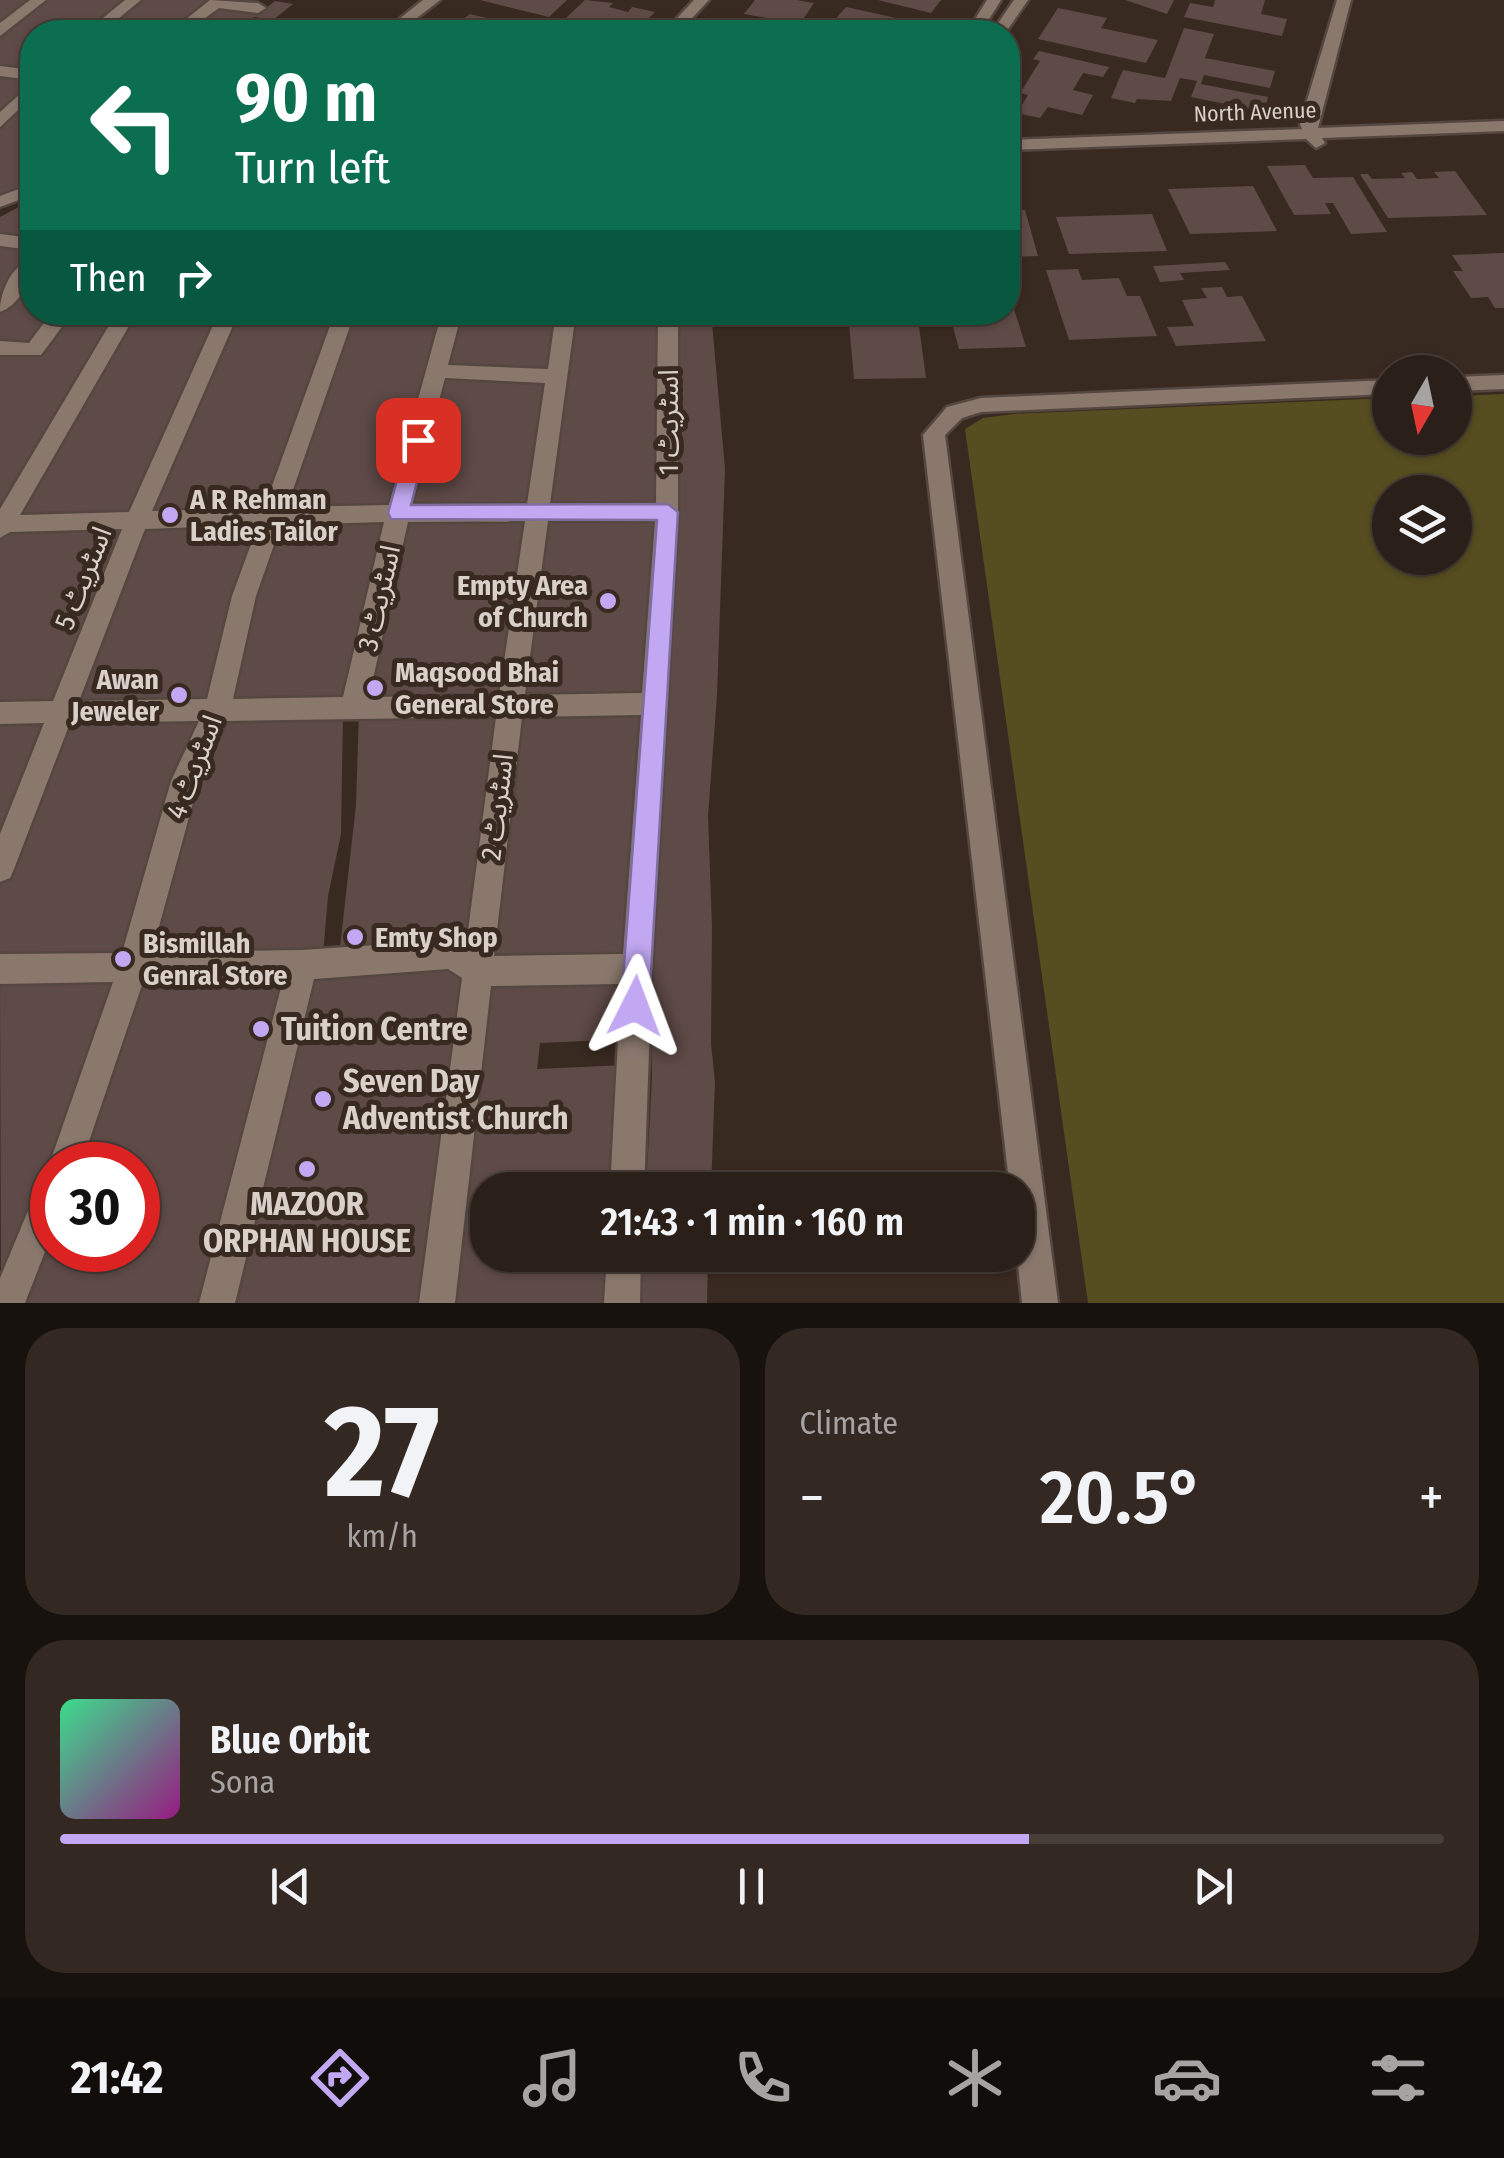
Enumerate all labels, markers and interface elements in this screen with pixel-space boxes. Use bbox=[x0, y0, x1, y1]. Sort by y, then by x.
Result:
text: 90 m bbox=[235, 56, 377, 140]
icon: left bbox=[70, 60, 200, 190]
street label: North Avenue bbox=[1193, 96, 1317, 128]
text: Turn left bbox=[235, 141, 390, 195]
icon: right bbox=[166, 250, 221, 305]
text: Then bbox=[70, 255, 146, 301]
north arrow bbox=[1372, 355, 1472, 455]
map controls bbox=[1372, 355, 1472, 575]
street label: اسٹریٹ 1 bbox=[652, 369, 685, 475]
pin bbox=[376, 398, 461, 483]
icon: arrive bbox=[391, 413, 446, 468]
button: layers bbox=[1372, 475, 1472, 575]
place label: A R Rehman Ladies Tailor bbox=[189, 483, 339, 548]
marker: A R Rehman Ladies Tailor bbox=[159, 504, 181, 526]
street label: اسٹریٹ 5 bbox=[48, 522, 118, 634]
street label: اسٹریٹ 3 bbox=[351, 542, 407, 654]
place label: Empty Area of Church bbox=[457, 569, 588, 634]
marker: Empty Area of Church bbox=[597, 590, 619, 612]
place label: Maqsood Bhai General Store bbox=[395, 656, 559, 721]
place label: Awan Jeweler bbox=[70, 663, 160, 728]
marker: Maqsood Bhai General Store bbox=[364, 677, 386, 699]
marker: Awan Jeweler bbox=[168, 684, 190, 706]
street label: اسٹریٹ 4 bbox=[159, 710, 229, 824]
street label: اسٹریٹ 2 bbox=[474, 752, 520, 862]
place label: Emty Shop bbox=[375, 921, 498, 954]
marker: Emty Shop bbox=[344, 926, 366, 948]
place label: Bismillah Genral Store bbox=[143, 927, 287, 992]
marker: Bismillah Genral Store bbox=[112, 948, 134, 970]
position arrow bbox=[583, 954, 687, 1058]
place label: Tuition Centre bbox=[281, 1010, 468, 1048]
marker: Tuition Centre bbox=[250, 1018, 272, 1040]
place label: Seven Day Adventist Church bbox=[342, 1062, 568, 1137]
marker: Seven Day Adventist Church bbox=[312, 1088, 334, 1110]
speed limit sign: 30 bbox=[30, 1142, 160, 1272]
marker: MAZOOR ORPHAN HOUSE bbox=[296, 1158, 318, 1180]
place label: MAZOOR ORPHAN HOUSE bbox=[203, 1185, 411, 1260]
text: 21:43 · 1 min · 160 m bbox=[601, 1199, 904, 1245]
text: 27 bbox=[325, 1374, 440, 1530]
text: Climate bbox=[800, 1404, 898, 1442]
text: 20.5° bbox=[1040, 1453, 1203, 1543]
text: − bbox=[800, 1465, 824, 1531]
text: + bbox=[1419, 1465, 1444, 1531]
text: km/h bbox=[347, 1517, 418, 1555]
text: Blue Orbit bbox=[210, 1717, 370, 1763]
text: Sona bbox=[210, 1763, 275, 1801]
icon: previous bbox=[263, 1859, 318, 1914]
icon: pause bbox=[724, 1859, 779, 1914]
icon: next bbox=[1186, 1859, 1241, 1914]
icon: directions bbox=[305, 2043, 375, 2113]
icon: music bbox=[517, 2043, 587, 2113]
icon: phone bbox=[728, 2043, 798, 2113]
icon: climate bbox=[940, 2043, 1010, 2113]
icon: car bbox=[1152, 2043, 1222, 2113]
icon: filters bbox=[1363, 2043, 1433, 2113]
text: 21:42 bbox=[71, 2051, 163, 2105]

